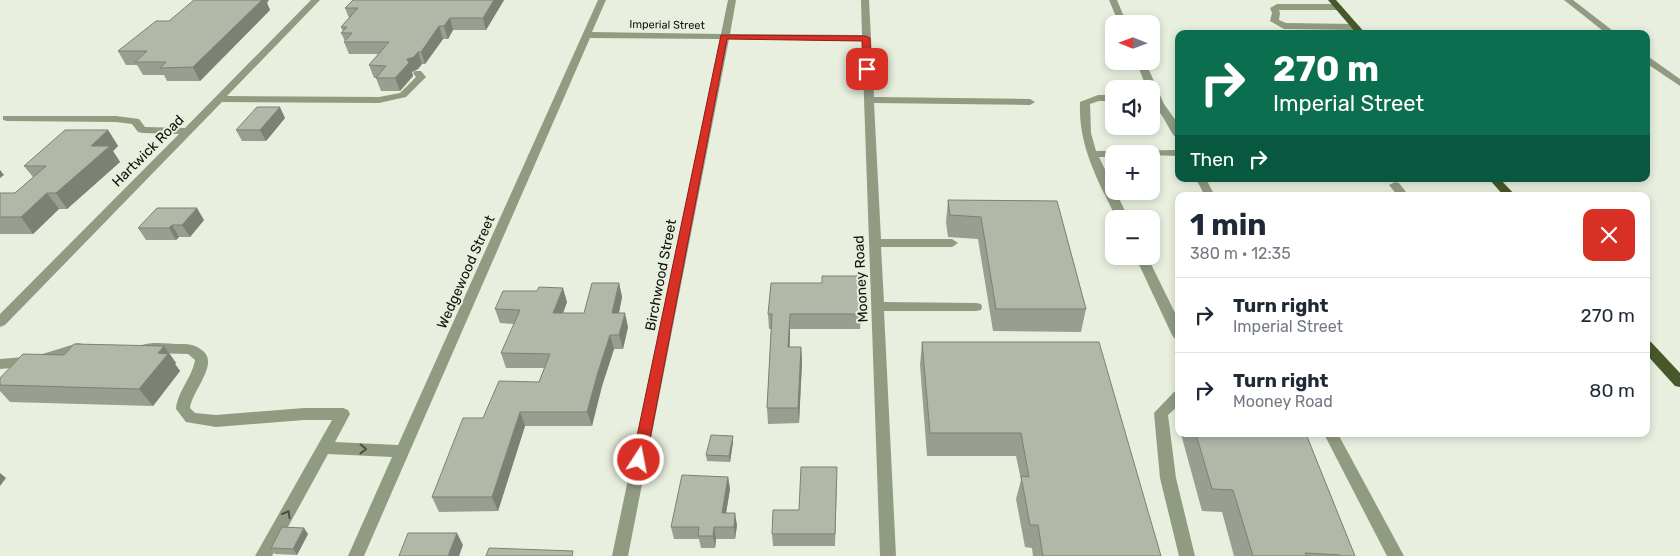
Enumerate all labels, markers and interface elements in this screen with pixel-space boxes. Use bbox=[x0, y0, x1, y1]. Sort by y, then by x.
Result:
north arrow bbox=[1105, 15, 1160, 70]
map controls bbox=[1105, 15, 1160, 265]
street label: Imperial Street bbox=[629, 18, 706, 32]
pin bbox=[846, 48, 888, 90]
text: 270 m bbox=[1273, 48, 1379, 90]
icon: right bbox=[1190, 50, 1255, 115]
icon: arrive bbox=[853, 55, 881, 83]
button: sound bbox=[1105, 80, 1160, 135]
text: Imperial Street bbox=[1273, 90, 1424, 117]
street label: Hartwick Road bbox=[109, 112, 187, 190]
button: + bbox=[1105, 145, 1160, 200]
icon: right bbox=[1244, 145, 1272, 173]
text: Then bbox=[1190, 148, 1234, 171]
text: 1 min bbox=[1190, 207, 1267, 243]
button: close bbox=[1583, 209, 1635, 261]
button: − bbox=[1105, 210, 1160, 265]
street label: Wedgewood Street bbox=[433, 212, 499, 331]
street label: Birchwood Street bbox=[642, 217, 680, 332]
street label: Mooney Road bbox=[850, 235, 872, 323]
text: 380 m · 12:35 bbox=[1190, 244, 1291, 263]
text: Turn right bbox=[1233, 294, 1328, 317]
icon: right bbox=[1190, 301, 1218, 329]
text: 270 m bbox=[1580, 304, 1635, 327]
text: Imperial Street bbox=[1233, 317, 1343, 336]
text: Turn right bbox=[1233, 369, 1328, 392]
icon: right bbox=[1190, 376, 1218, 404]
text: 80 m bbox=[1589, 379, 1635, 402]
text: Mooney Road bbox=[1233, 392, 1333, 411]
position arrow bbox=[612, 433, 664, 485]
one-way arrow bbox=[360, 444, 367, 454]
one-way arrow bbox=[280, 510, 290, 519]

